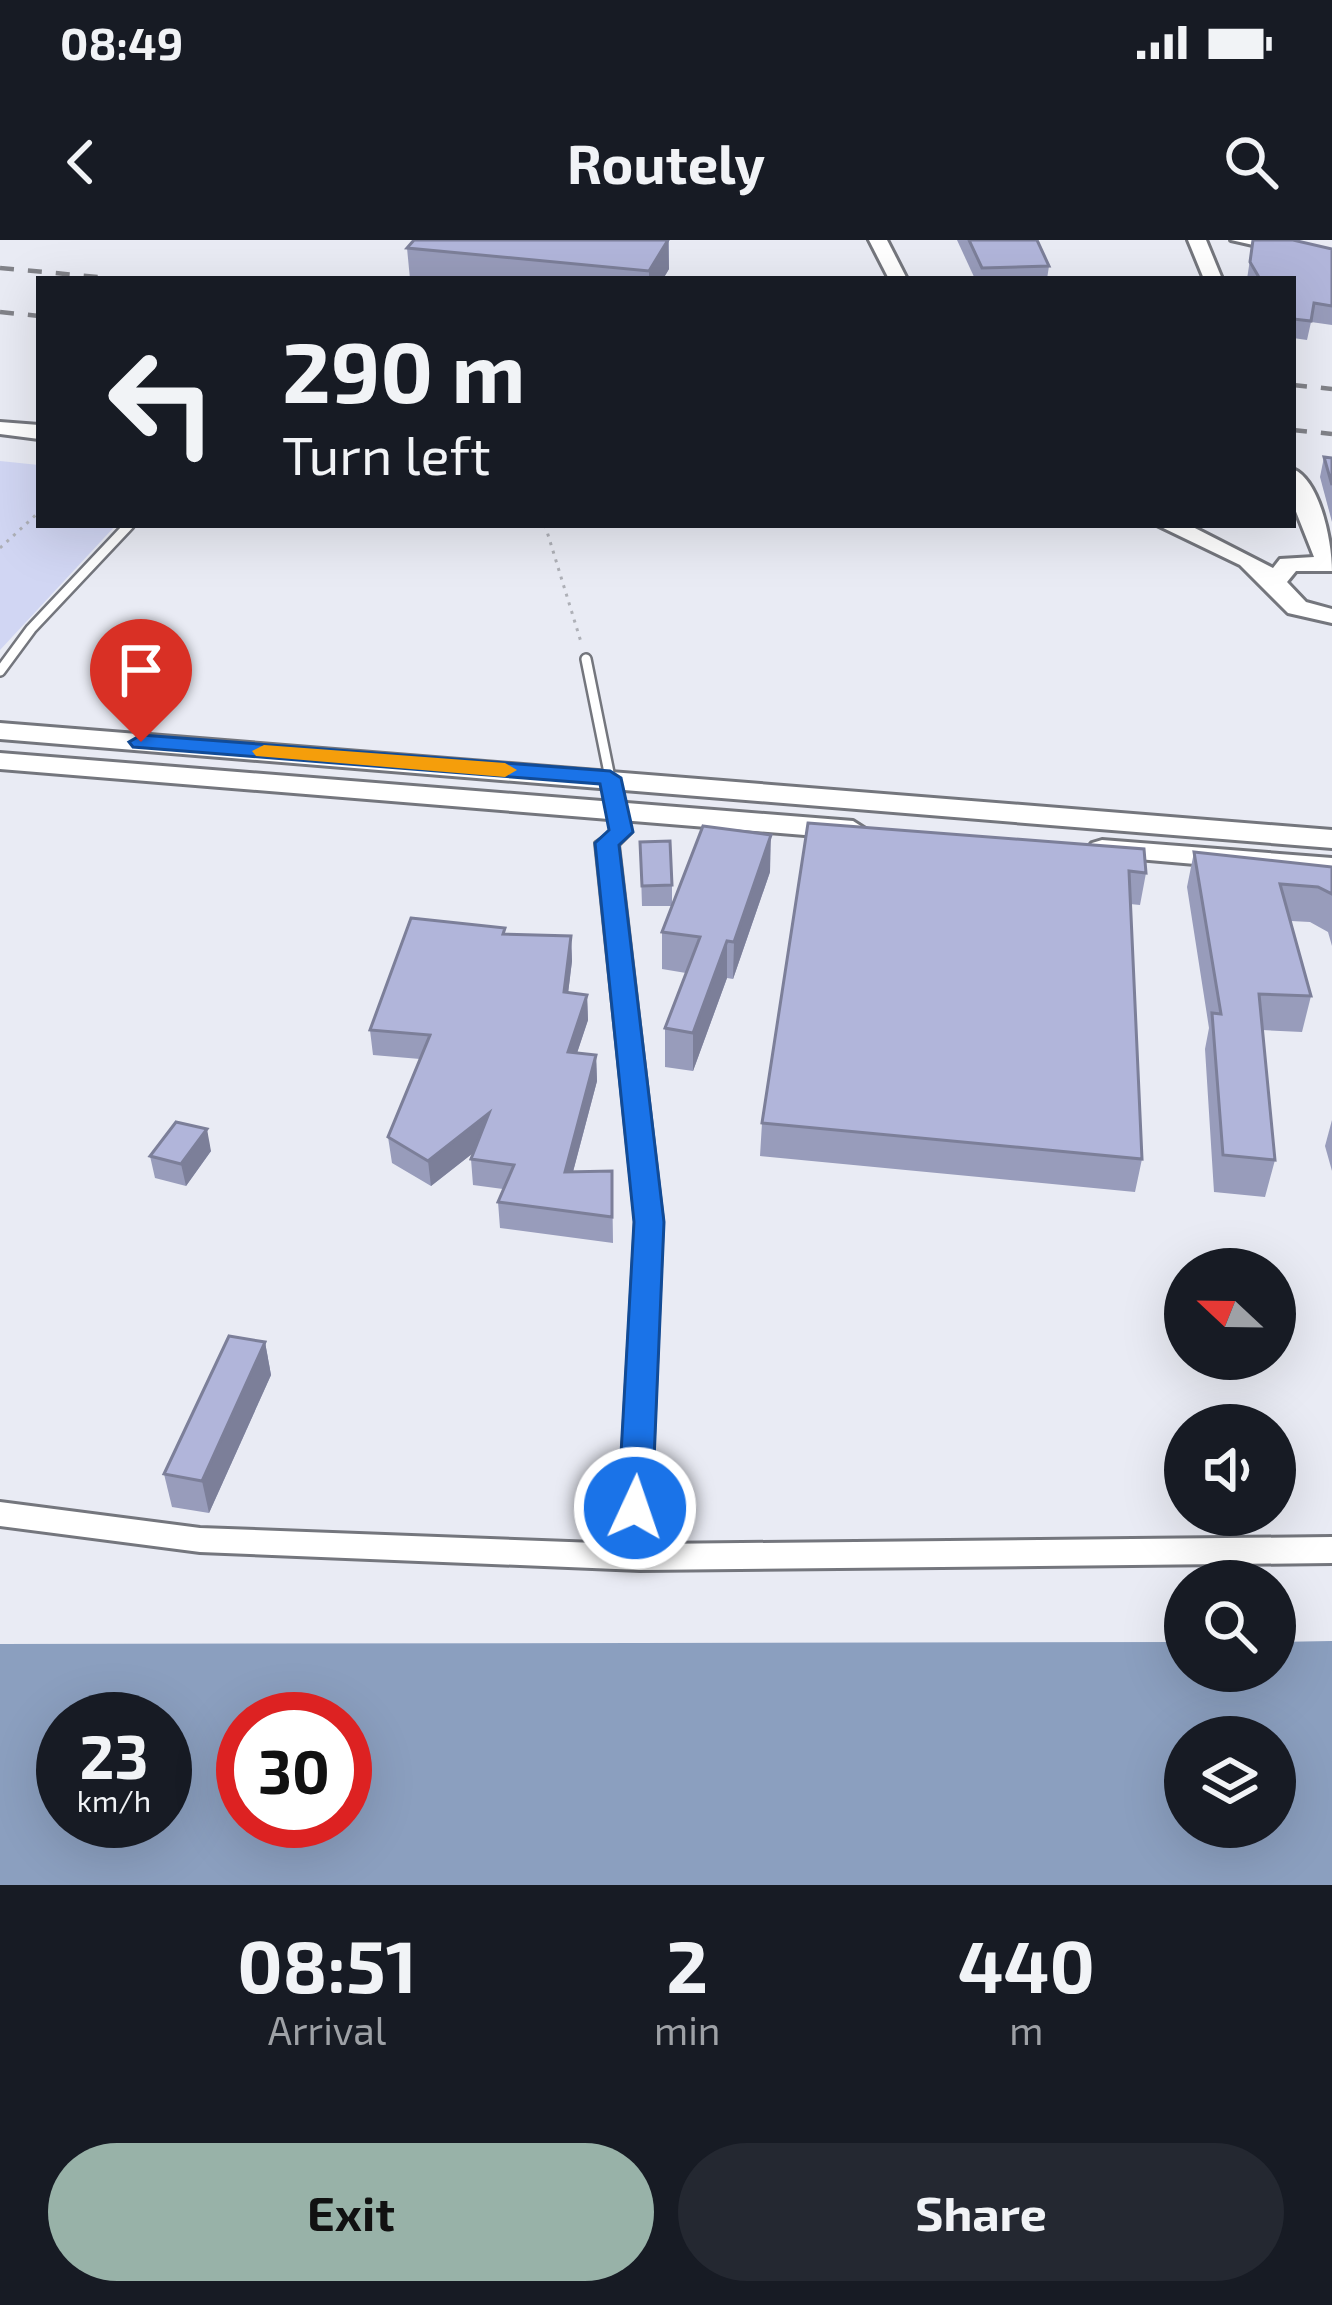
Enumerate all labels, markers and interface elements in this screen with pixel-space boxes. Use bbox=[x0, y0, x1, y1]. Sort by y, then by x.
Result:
text: 08:49 bbox=[60, 15, 183, 69]
icon: back bbox=[48, 129, 114, 195]
icon: search bbox=[1218, 129, 1284, 195]
text: Routely bbox=[567, 130, 765, 195]
text: 290 m bbox=[282, 319, 526, 420]
icon: left bbox=[84, 324, 240, 480]
text: Turn left bbox=[282, 421, 491, 486]
pin bbox=[90, 619, 192, 742]
icon: arrive bbox=[108, 637, 174, 703]
north arrow bbox=[1164, 1248, 1296, 1380]
map controls bbox=[1164, 1248, 1296, 1848]
button: sound bbox=[1164, 1404, 1296, 1536]
position arrow bbox=[572, 1445, 698, 1571]
button: search bbox=[1164, 1560, 1296, 1692]
speed limit sign: 30 bbox=[216, 1692, 372, 1848]
button: layers bbox=[1164, 1716, 1296, 1848]
text: 23 bbox=[80, 1719, 148, 1791]
text: km/h bbox=[77, 1782, 151, 1818]
text: 08:51 bbox=[237, 1921, 417, 2007]
text: 2 bbox=[666, 1921, 708, 2007]
text: 440 bbox=[958, 1921, 1095, 2007]
text: Arrival bbox=[268, 2006, 386, 2053]
text: min bbox=[654, 2006, 720, 2053]
text: m bbox=[1009, 2006, 1043, 2053]
button: Exit bbox=[48, 2143, 654, 2281]
button: Share bbox=[678, 2143, 1284, 2281]

